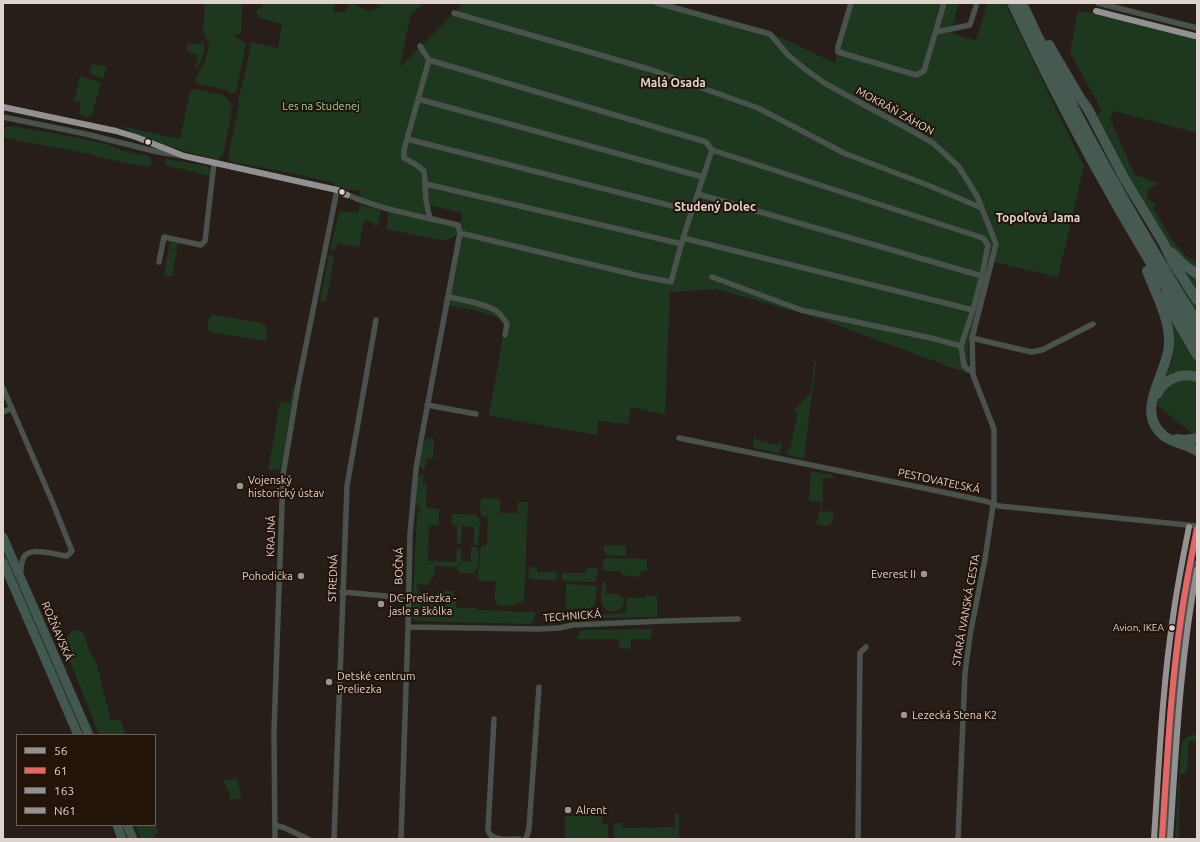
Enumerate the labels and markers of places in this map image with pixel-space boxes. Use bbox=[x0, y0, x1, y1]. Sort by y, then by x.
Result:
unlabelled marker bbox=[143, 137, 153, 147]
unlabelled marker bbox=[337, 187, 347, 197]
place label: Vojenský historický ústav bbox=[248, 473, 324, 499]
marker: Vojenský historický ústav bbox=[235, 481, 245, 491]
place label: Everest II bbox=[871, 567, 916, 581]
place label: Pohodička bbox=[242, 569, 293, 583]
marker: Everest II bbox=[919, 569, 929, 579]
marker: Pohodička bbox=[296, 571, 306, 581]
place label: DC Preliezka - jasle a škôlka bbox=[389, 591, 456, 617]
marker: DC Preliezka - jasle a škôlka bbox=[376, 599, 386, 609]
place label: Avion, IKEA bbox=[1113, 622, 1164, 634]
marker: Avion, IKEA bbox=[1167, 623, 1177, 633]
place label: Detské centrum Preliezka bbox=[337, 669, 416, 695]
marker: Detské centrum Preliezka bbox=[324, 677, 334, 687]
place label: Lezecká Stena K2 bbox=[912, 708, 997, 722]
marker: Lezecká Stena K2 bbox=[899, 710, 909, 720]
place label: Alrent bbox=[576, 803, 607, 817]
marker: Alrent bbox=[563, 805, 573, 815]

